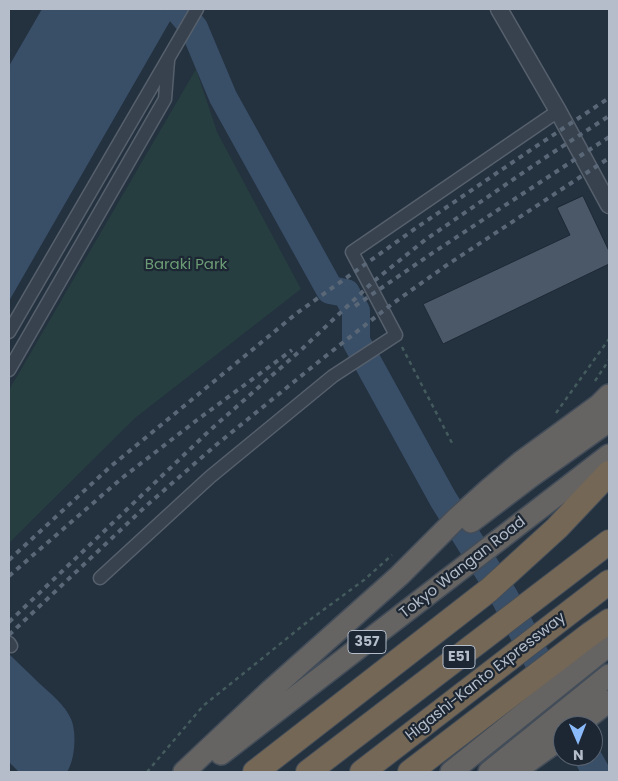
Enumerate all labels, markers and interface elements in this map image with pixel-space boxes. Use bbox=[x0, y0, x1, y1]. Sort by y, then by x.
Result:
park label: Baraki Park bbox=[145, 256, 227, 274]
street label: Tokyo Wangan Road bbox=[396, 513, 530, 623]
street label: Higashi-Kanto Expressway bbox=[402, 609, 570, 745]
road number: 357 bbox=[348, 630, 386, 654]
road number: E51 bbox=[443, 646, 475, 669]
north arrow bbox=[553, 716, 603, 766]
text: N bbox=[573, 745, 584, 765]

